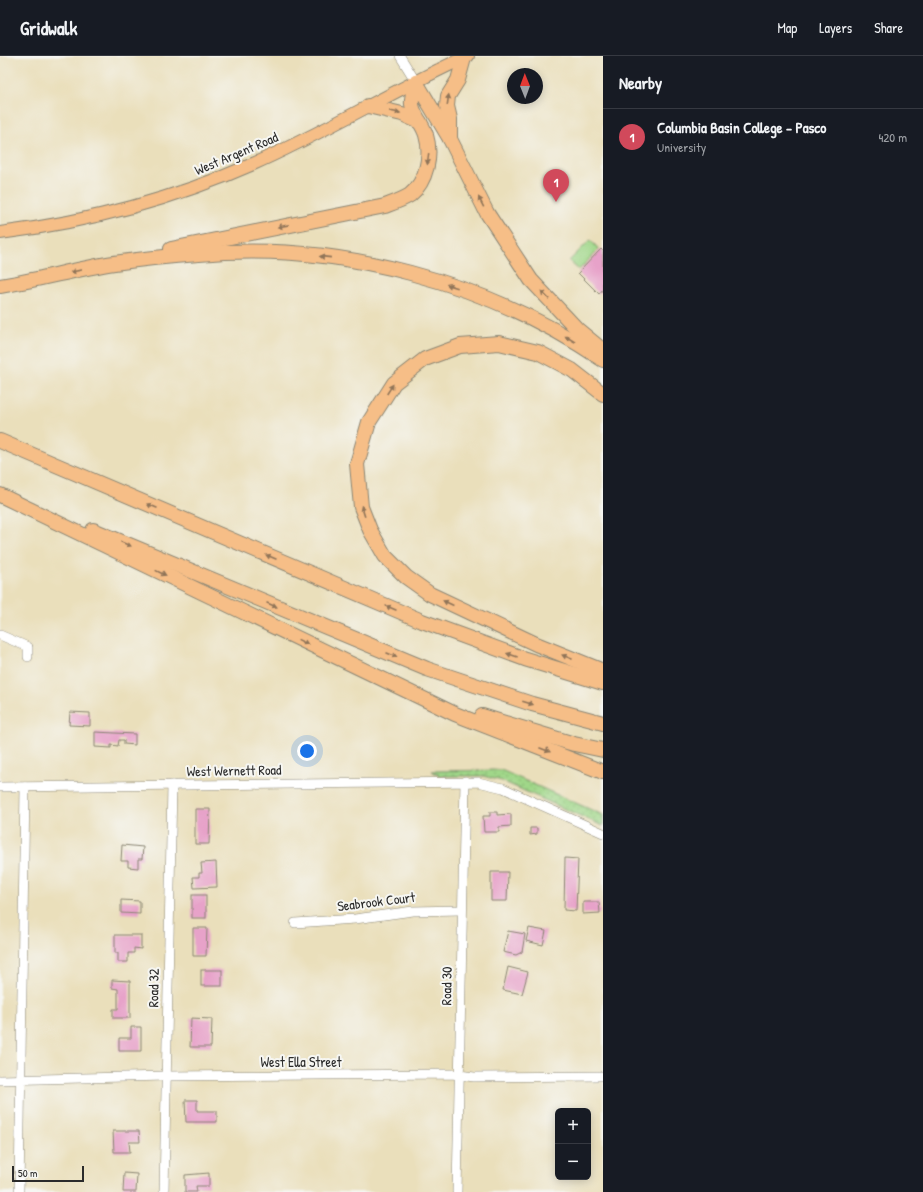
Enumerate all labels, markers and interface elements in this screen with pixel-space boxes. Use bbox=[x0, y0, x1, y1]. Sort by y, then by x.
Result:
text: Gridwalk bbox=[20, 15, 77, 41]
text: Map bbox=[777, 18, 797, 37]
text: Layers bbox=[819, 18, 852, 37]
text: Share bbox=[874, 18, 903, 37]
north arrow bbox=[507, 68, 543, 104]
text: Nearby bbox=[619, 71, 662, 94]
one-way arrow bbox=[445, 94, 451, 107]
one-way arrow bbox=[389, 110, 401, 116]
text: Columbia Basin College - Pasco bbox=[657, 117, 826, 138]
street label: West Argent Road bbox=[191, 127, 282, 180]
text: 1 bbox=[630, 128, 634, 146]
text: 420 m bbox=[878, 128, 907, 146]
text: University bbox=[657, 138, 706, 156]
one-way arrow bbox=[425, 153, 431, 165]
pin: 1 bbox=[543, 169, 569, 202]
one-way arrow bbox=[478, 196, 484, 207]
one-way arrow bbox=[277, 224, 290, 230]
one-way arrow bbox=[319, 254, 331, 260]
one-way arrow bbox=[70, 269, 82, 275]
one-way arrow bbox=[445, 283, 457, 289]
one-way arrow bbox=[540, 290, 549, 300]
one-way arrow bbox=[564, 335, 576, 342]
one-way arrow bbox=[386, 384, 394, 394]
one-way arrow bbox=[146, 503, 157, 509]
one-way arrow bbox=[360, 505, 366, 517]
one-way arrow bbox=[121, 541, 132, 547]
one-way arrow bbox=[266, 554, 277, 560]
one-way arrow bbox=[155, 570, 167, 576]
one-way arrow bbox=[443, 600, 454, 606]
one-way arrow bbox=[267, 602, 278, 608]
one-way arrow bbox=[385, 605, 396, 611]
one-way arrow bbox=[298, 638, 309, 645]
one-way arrow bbox=[506, 651, 518, 657]
one-way arrow bbox=[387, 652, 399, 658]
one-way arrow bbox=[560, 653, 572, 659]
one-way arrow bbox=[522, 700, 534, 706]
your location bbox=[297, 741, 317, 761]
one-way arrow bbox=[540, 748, 552, 754]
street label: West Wernett Road bbox=[186, 760, 282, 780]
street label: Seabrook Court bbox=[336, 887, 416, 915]
street label: Road 30 bbox=[436, 966, 456, 1006]
street label: Road 32 bbox=[143, 968, 163, 1008]
street label: West Ella Street bbox=[260, 1052, 342, 1071]
map controls bbox=[555, 1108, 591, 1180]
button: + bbox=[555, 1108, 591, 1144]
button: − bbox=[555, 1144, 591, 1180]
scale bar bbox=[12, 1164, 84, 1183]
text: 50 m bbox=[18, 1166, 38, 1180]

